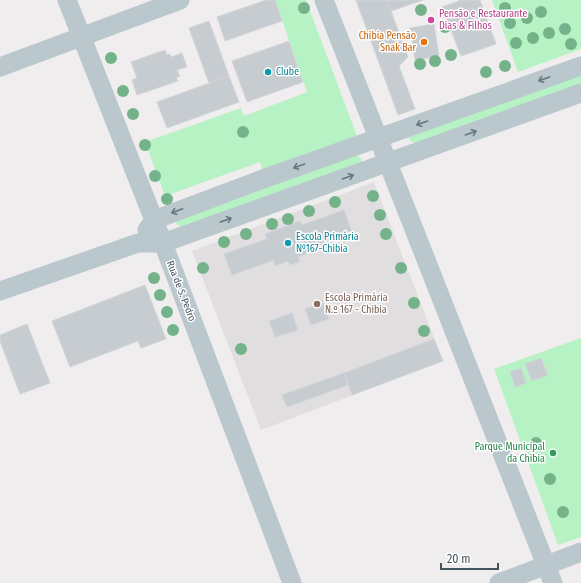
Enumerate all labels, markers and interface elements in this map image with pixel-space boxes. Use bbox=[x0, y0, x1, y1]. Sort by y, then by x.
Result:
place label: Pensão e Restaurante Dias & Filhos bbox=[439, 8, 527, 32]
marker: Pensão e Restaurante Dias & Filhos bbox=[426, 15, 436, 25]
place label: Chibia Pensão Snak Bar bbox=[359, 30, 417, 54]
marker: Chibia Pensão Snak Bar bbox=[419, 37, 429, 47]
place label: Clube bbox=[276, 66, 299, 78]
marker: Clube bbox=[263, 67, 273, 77]
one-way arrow bbox=[539, 76, 551, 84]
one-way arrow bbox=[416, 119, 428, 127]
one-way arrow bbox=[464, 129, 477, 136]
one-way arrow bbox=[293, 163, 306, 170]
one-way arrow bbox=[342, 173, 355, 180]
one-way arrow bbox=[172, 208, 184, 216]
one-way arrow bbox=[219, 216, 231, 224]
place label: Escola Primária N⁰167-Chibia bbox=[296, 231, 359, 255]
marker: Escola Primária N⁰167-Chibia bbox=[283, 238, 293, 248]
street label: Rua de S. Pedro bbox=[164, 259, 198, 323]
place label: Escola Primária N.º 167 - Chibia bbox=[325, 292, 388, 316]
marker: Escola Primária N.º 167 - Chibia bbox=[312, 299, 322, 309]
place label: Parque Municipal da Chibia bbox=[475, 441, 545, 465]
marker: Parque Municipal da Chibia bbox=[548, 448, 558, 458]
scale bar bbox=[441, 545, 498, 571]
text: 20 m bbox=[447, 552, 471, 566]

